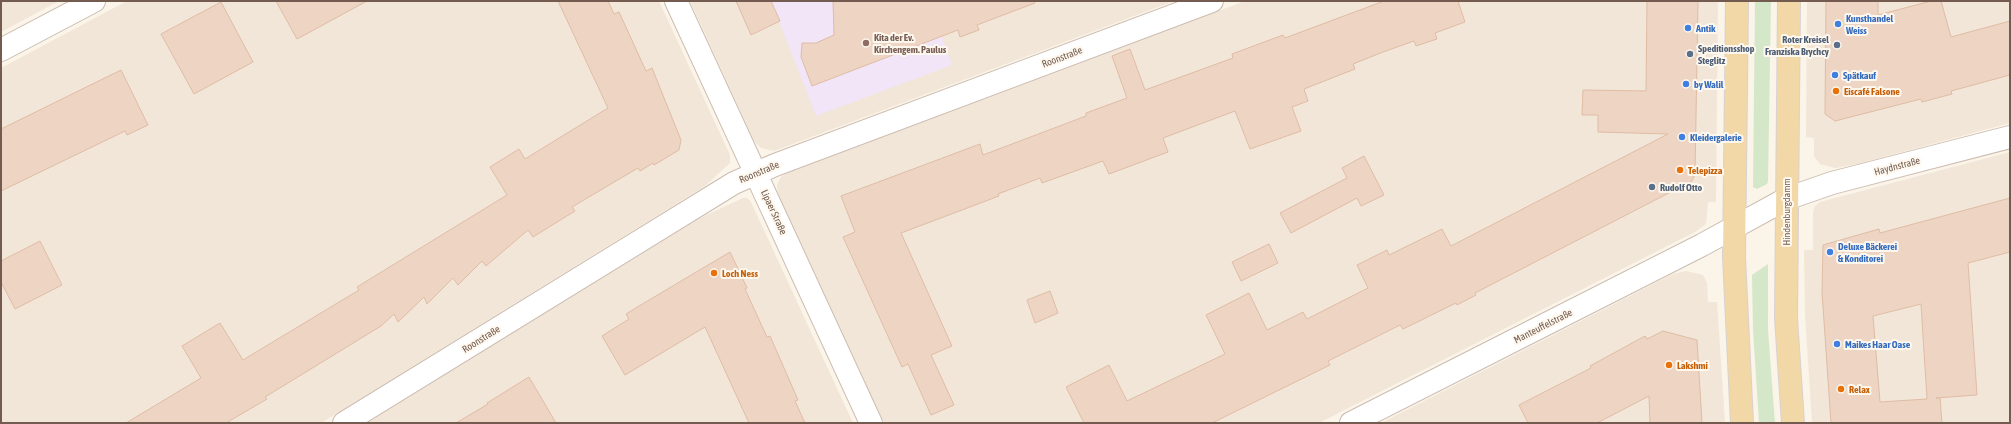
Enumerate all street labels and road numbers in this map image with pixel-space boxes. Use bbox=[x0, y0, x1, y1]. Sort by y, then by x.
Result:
street label: Roonstraße bbox=[1040, 44, 1084, 70]
street label: Haydnstraße bbox=[1873, 154, 1922, 177]
street label: Roonstraße bbox=[737, 158, 781, 185]
street label: Hindenburgdamm bbox=[1781, 178, 1792, 246]
street label: Lipaer Straße bbox=[759, 188, 789, 237]
street label: Manteuffelstraße bbox=[1512, 306, 1574, 345]
street label: Roonstraße bbox=[460, 323, 502, 355]

